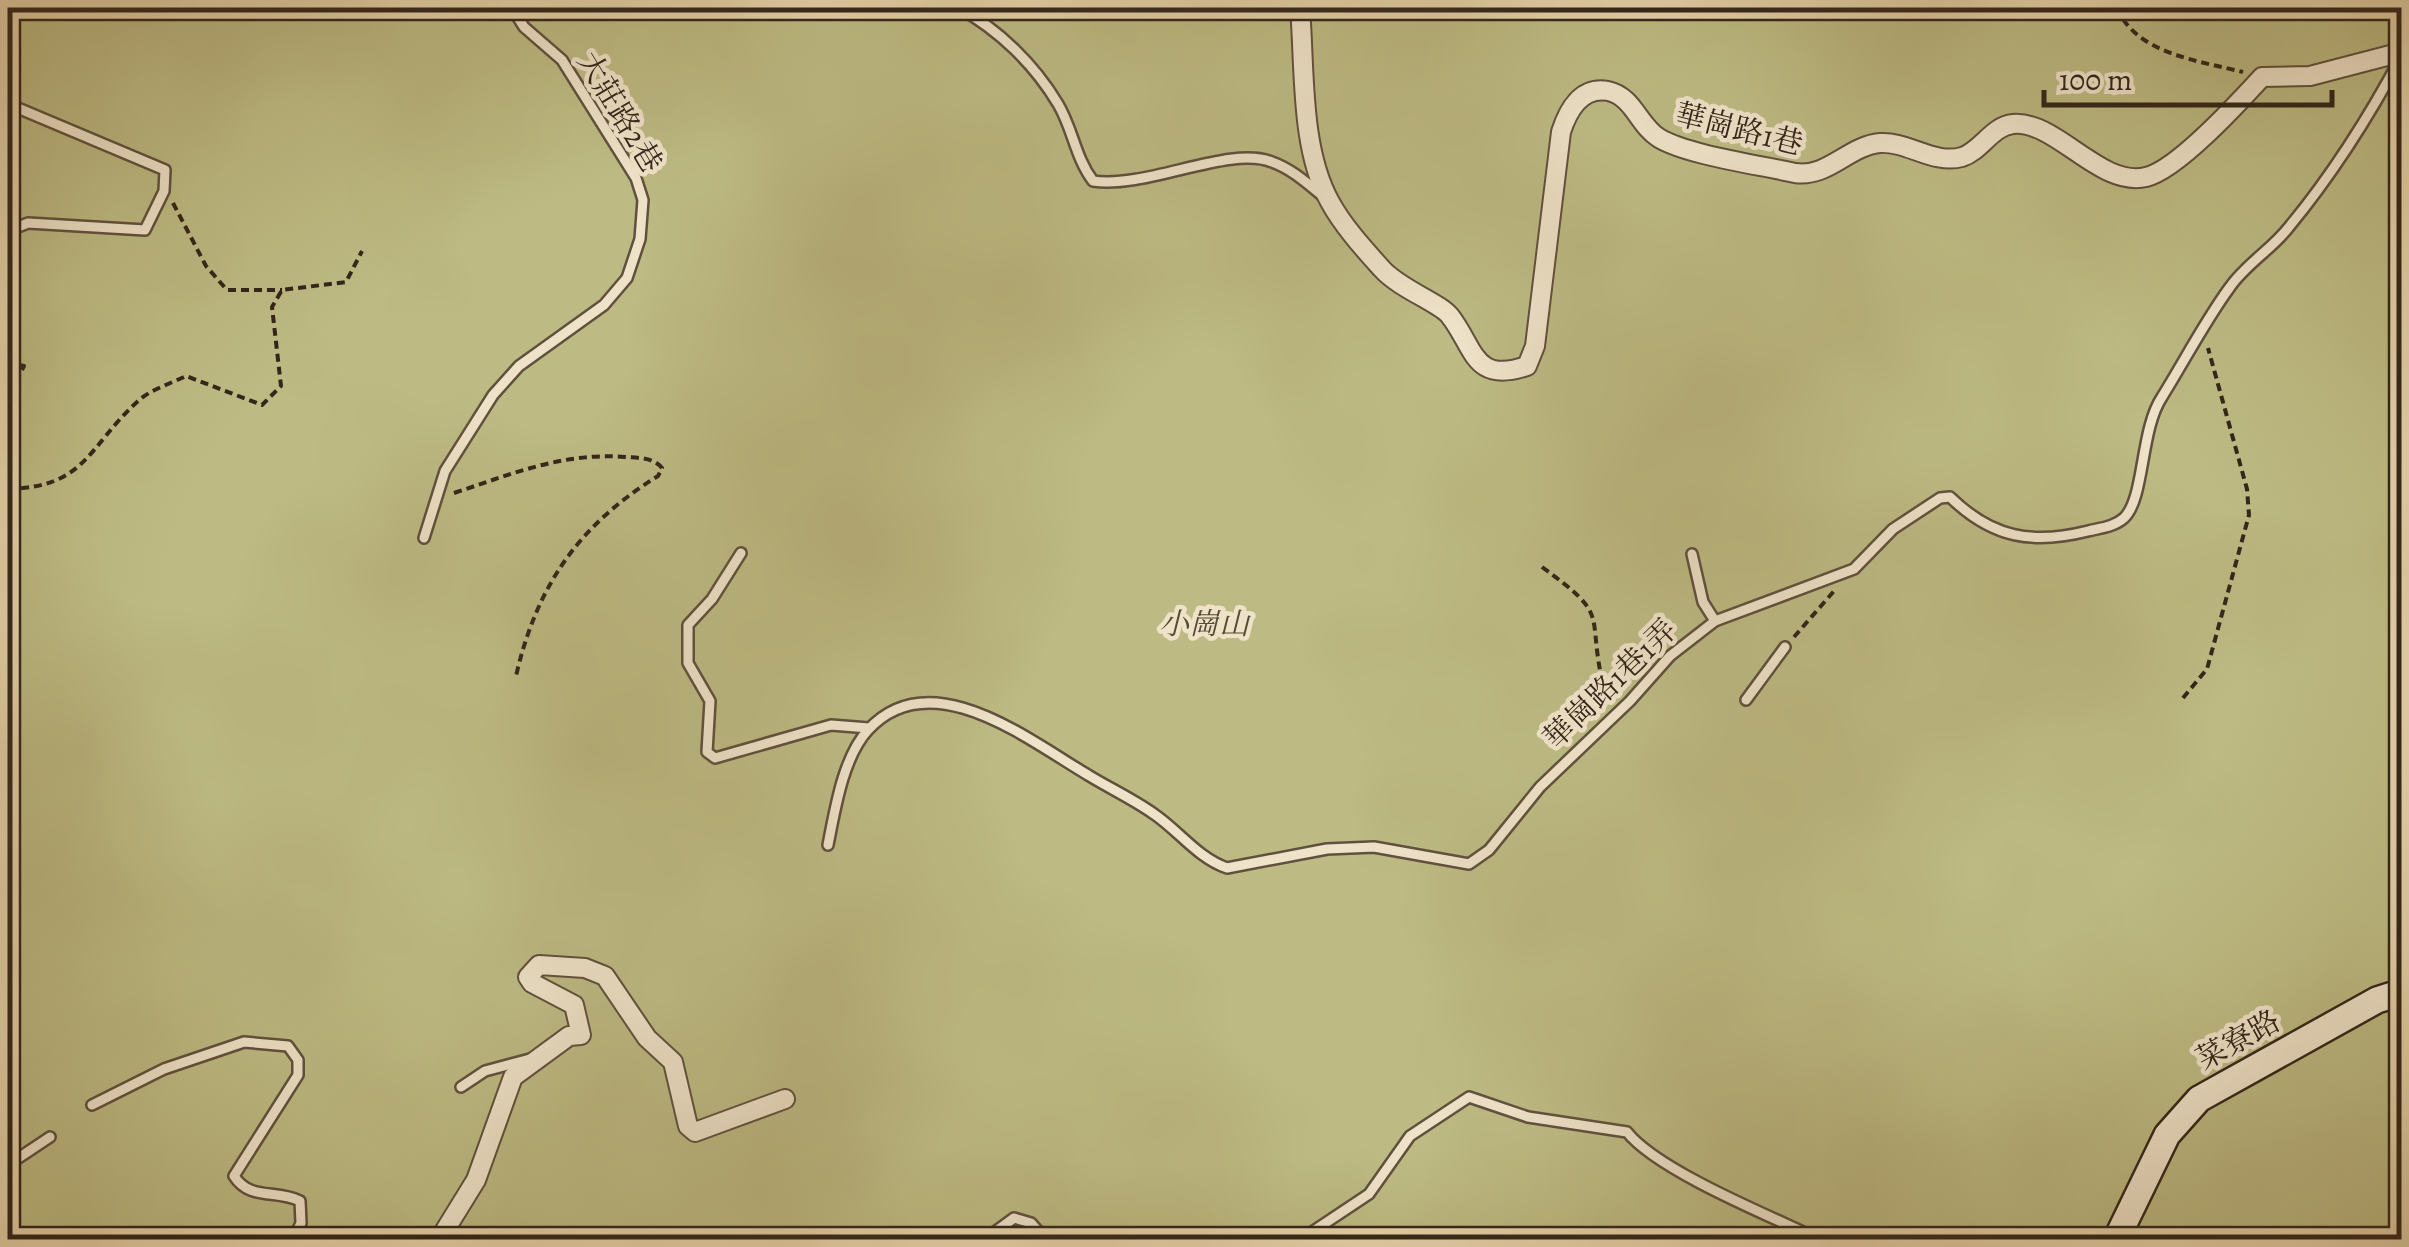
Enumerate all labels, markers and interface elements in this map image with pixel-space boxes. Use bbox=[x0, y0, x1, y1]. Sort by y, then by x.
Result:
street label: 大莊路2巷 bbox=[568, 44, 672, 180]
scale bar bbox=[2044, 45, 2332, 107]
text: 100 m bbox=[2059, 60, 2132, 100]
street label: 華崗路1巷 bbox=[1671, 94, 1807, 164]
park label: 小崗山 bbox=[1159, 604, 1252, 644]
street label: 華崗路1巷1弄 bbox=[1535, 610, 1685, 758]
street label: 菜寮路 bbox=[2189, 1001, 2287, 1079]

